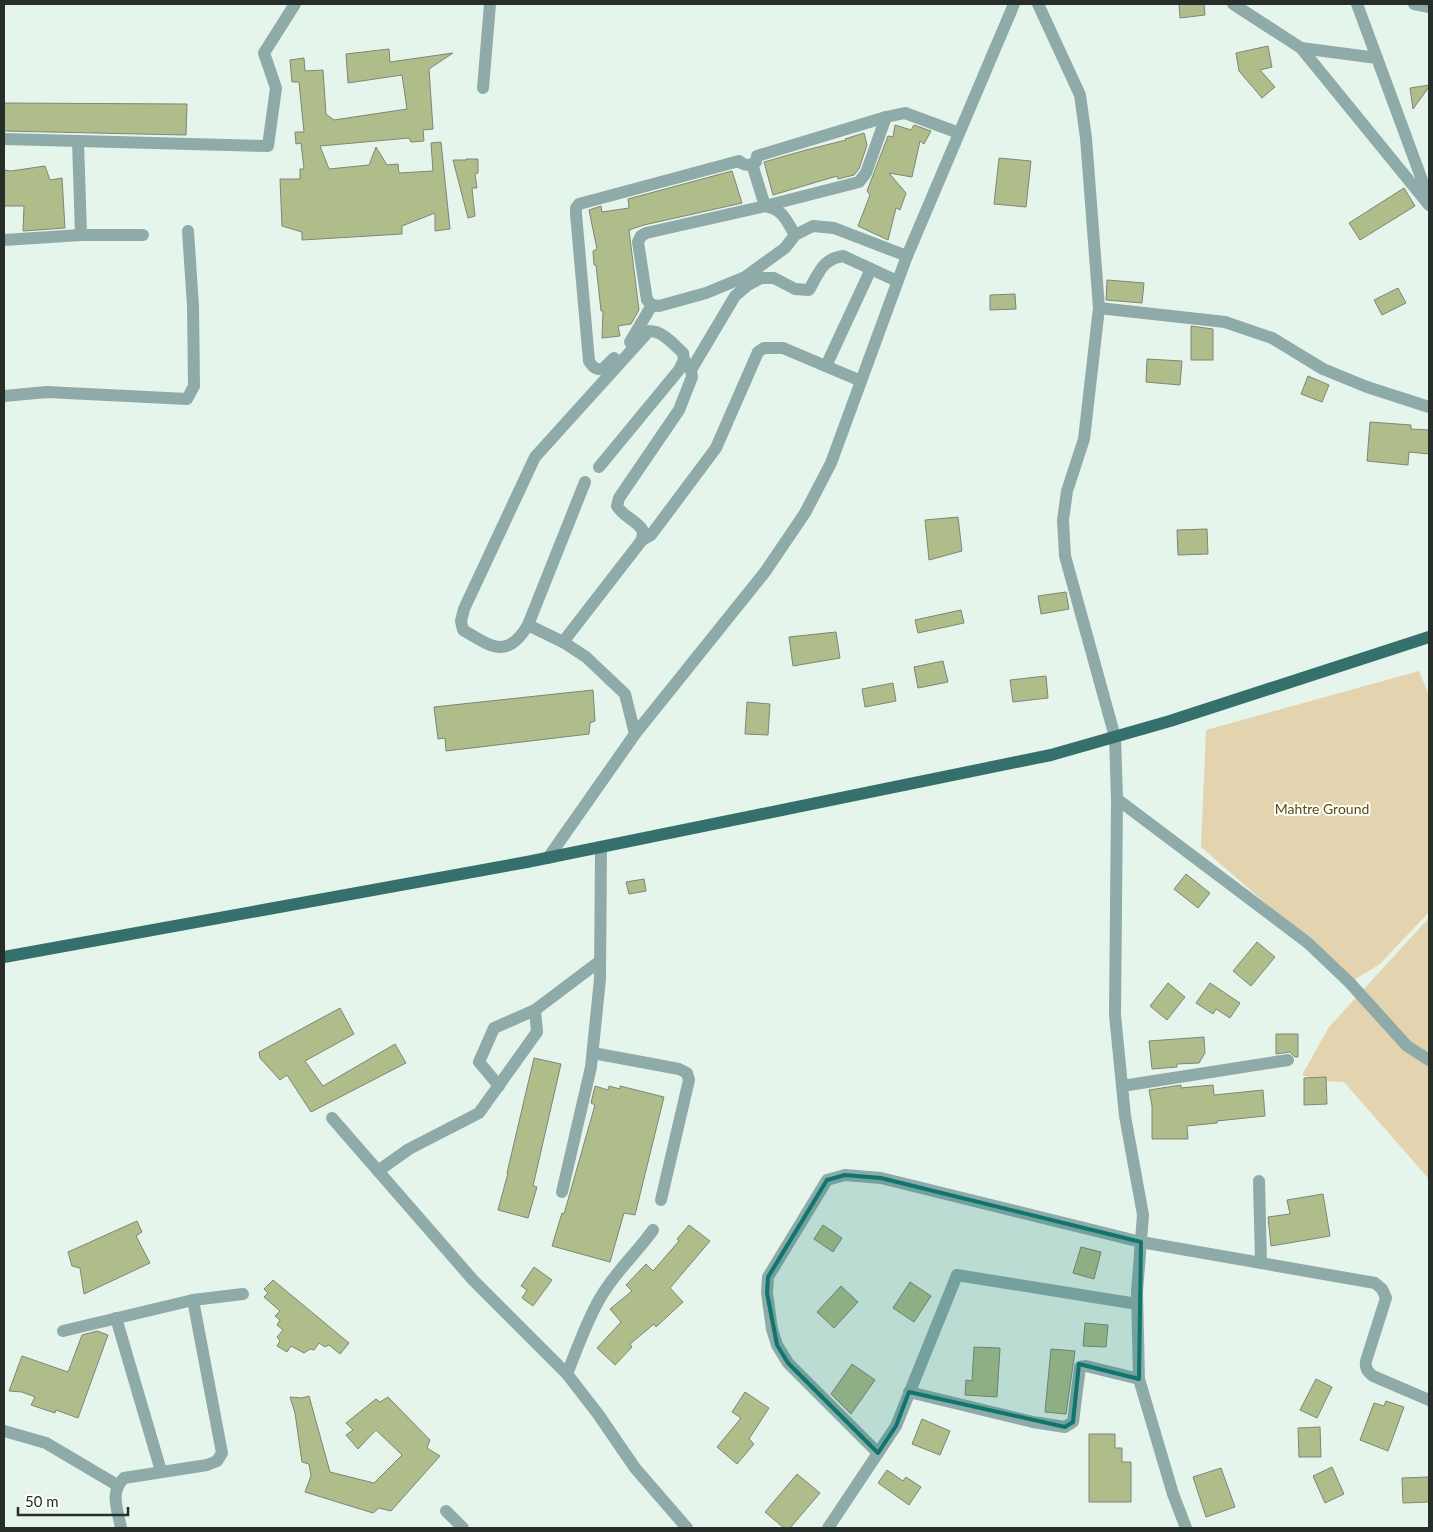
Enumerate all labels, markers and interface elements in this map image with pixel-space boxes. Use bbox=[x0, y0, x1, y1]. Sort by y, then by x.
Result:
park label: Mahtre Ground bbox=[1275, 800, 1369, 817]
scale bar bbox=[18, 1484, 128, 1516]
text: 50 m bbox=[25, 1492, 59, 1510]

